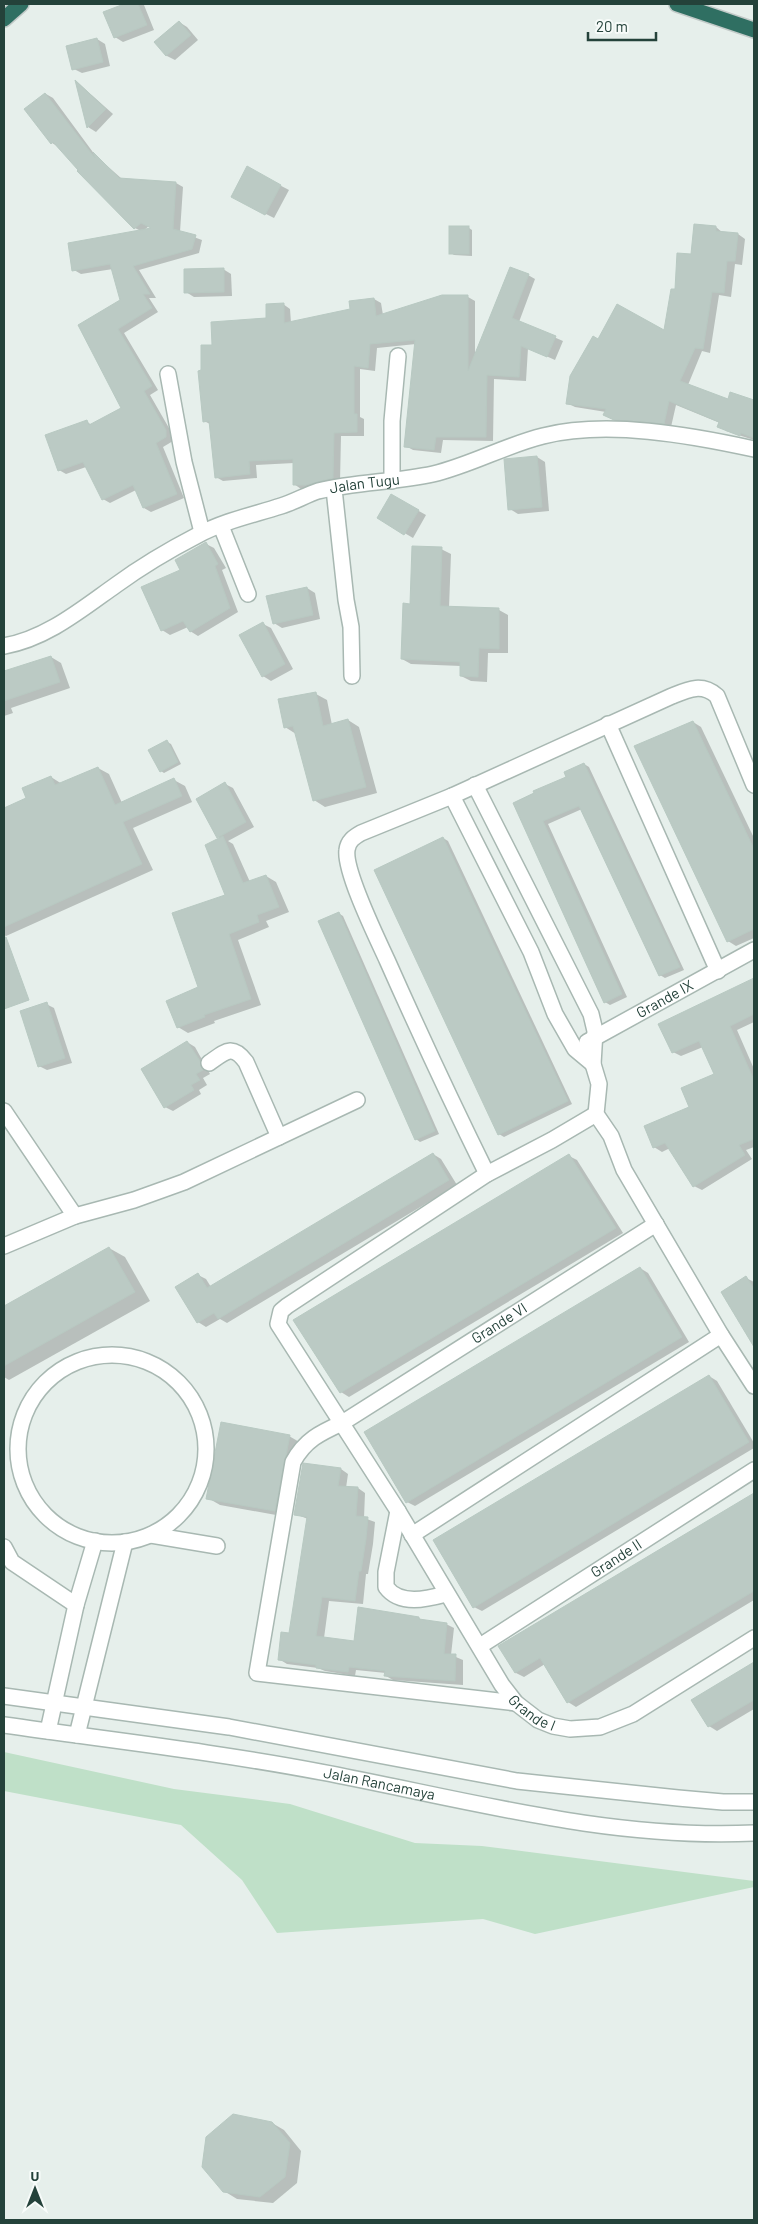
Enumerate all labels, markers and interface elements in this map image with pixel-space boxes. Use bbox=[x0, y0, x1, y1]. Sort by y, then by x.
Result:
scale bar bbox=[588, 10, 656, 42]
text: 20 m bbox=[596, 17, 628, 35]
street label: Jalan Tugu bbox=[328, 469, 401, 496]
street label: Grande IX bbox=[633, 975, 696, 1021]
street label: Grande VI bbox=[468, 1298, 530, 1347]
street label: Grande II bbox=[587, 1535, 645, 1581]
street label: Grande I bbox=[505, 1691, 558, 1734]
street label: Jalan Rancamaya bbox=[322, 1763, 437, 1803]
north arrow bbox=[10, 2164, 60, 2214]
text: U bbox=[31, 2167, 40, 2184]

